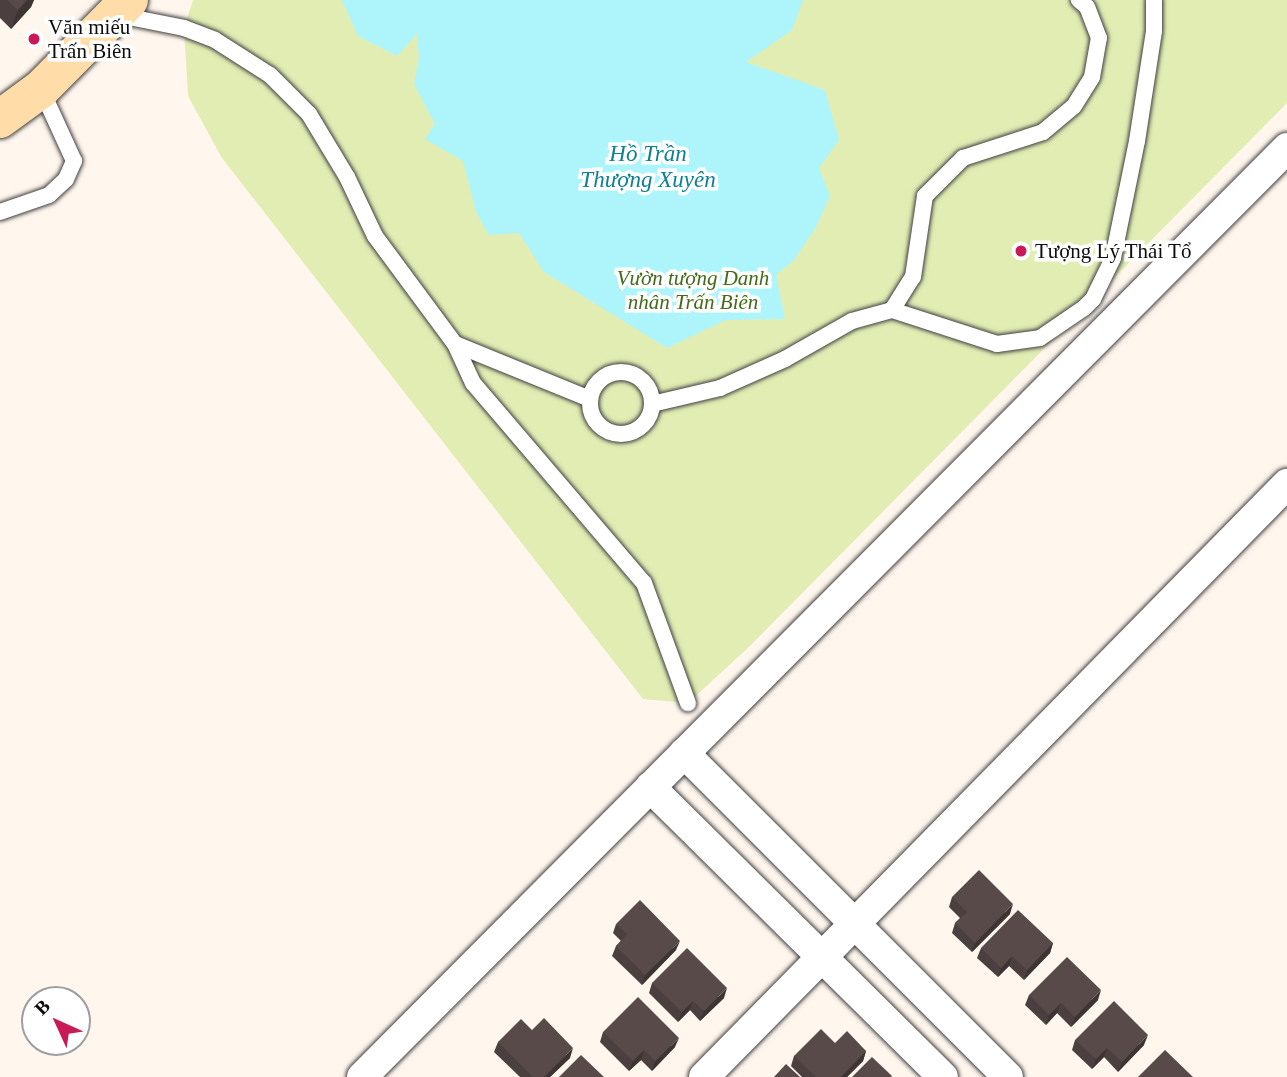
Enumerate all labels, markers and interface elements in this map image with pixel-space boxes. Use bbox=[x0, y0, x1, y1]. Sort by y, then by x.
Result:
place label: Văn miếu Trấn Biên bbox=[48, 14, 132, 64]
marker: Văn miếu Trấn Biên bbox=[26, 31, 42, 47]
water label: Hồ Trần Thượng Xuyên bbox=[580, 140, 716, 194]
place label: Tượng Lý Thái Tổ bbox=[1035, 238, 1192, 264]
marker: Tượng Lý Thái Tổ bbox=[1013, 243, 1029, 259]
park label: Vườn tượng Danh nhân Trấn Biên bbox=[617, 265, 769, 315]
north arrow bbox=[21, 986, 91, 1056]
text: B bbox=[30, 995, 54, 1019]

